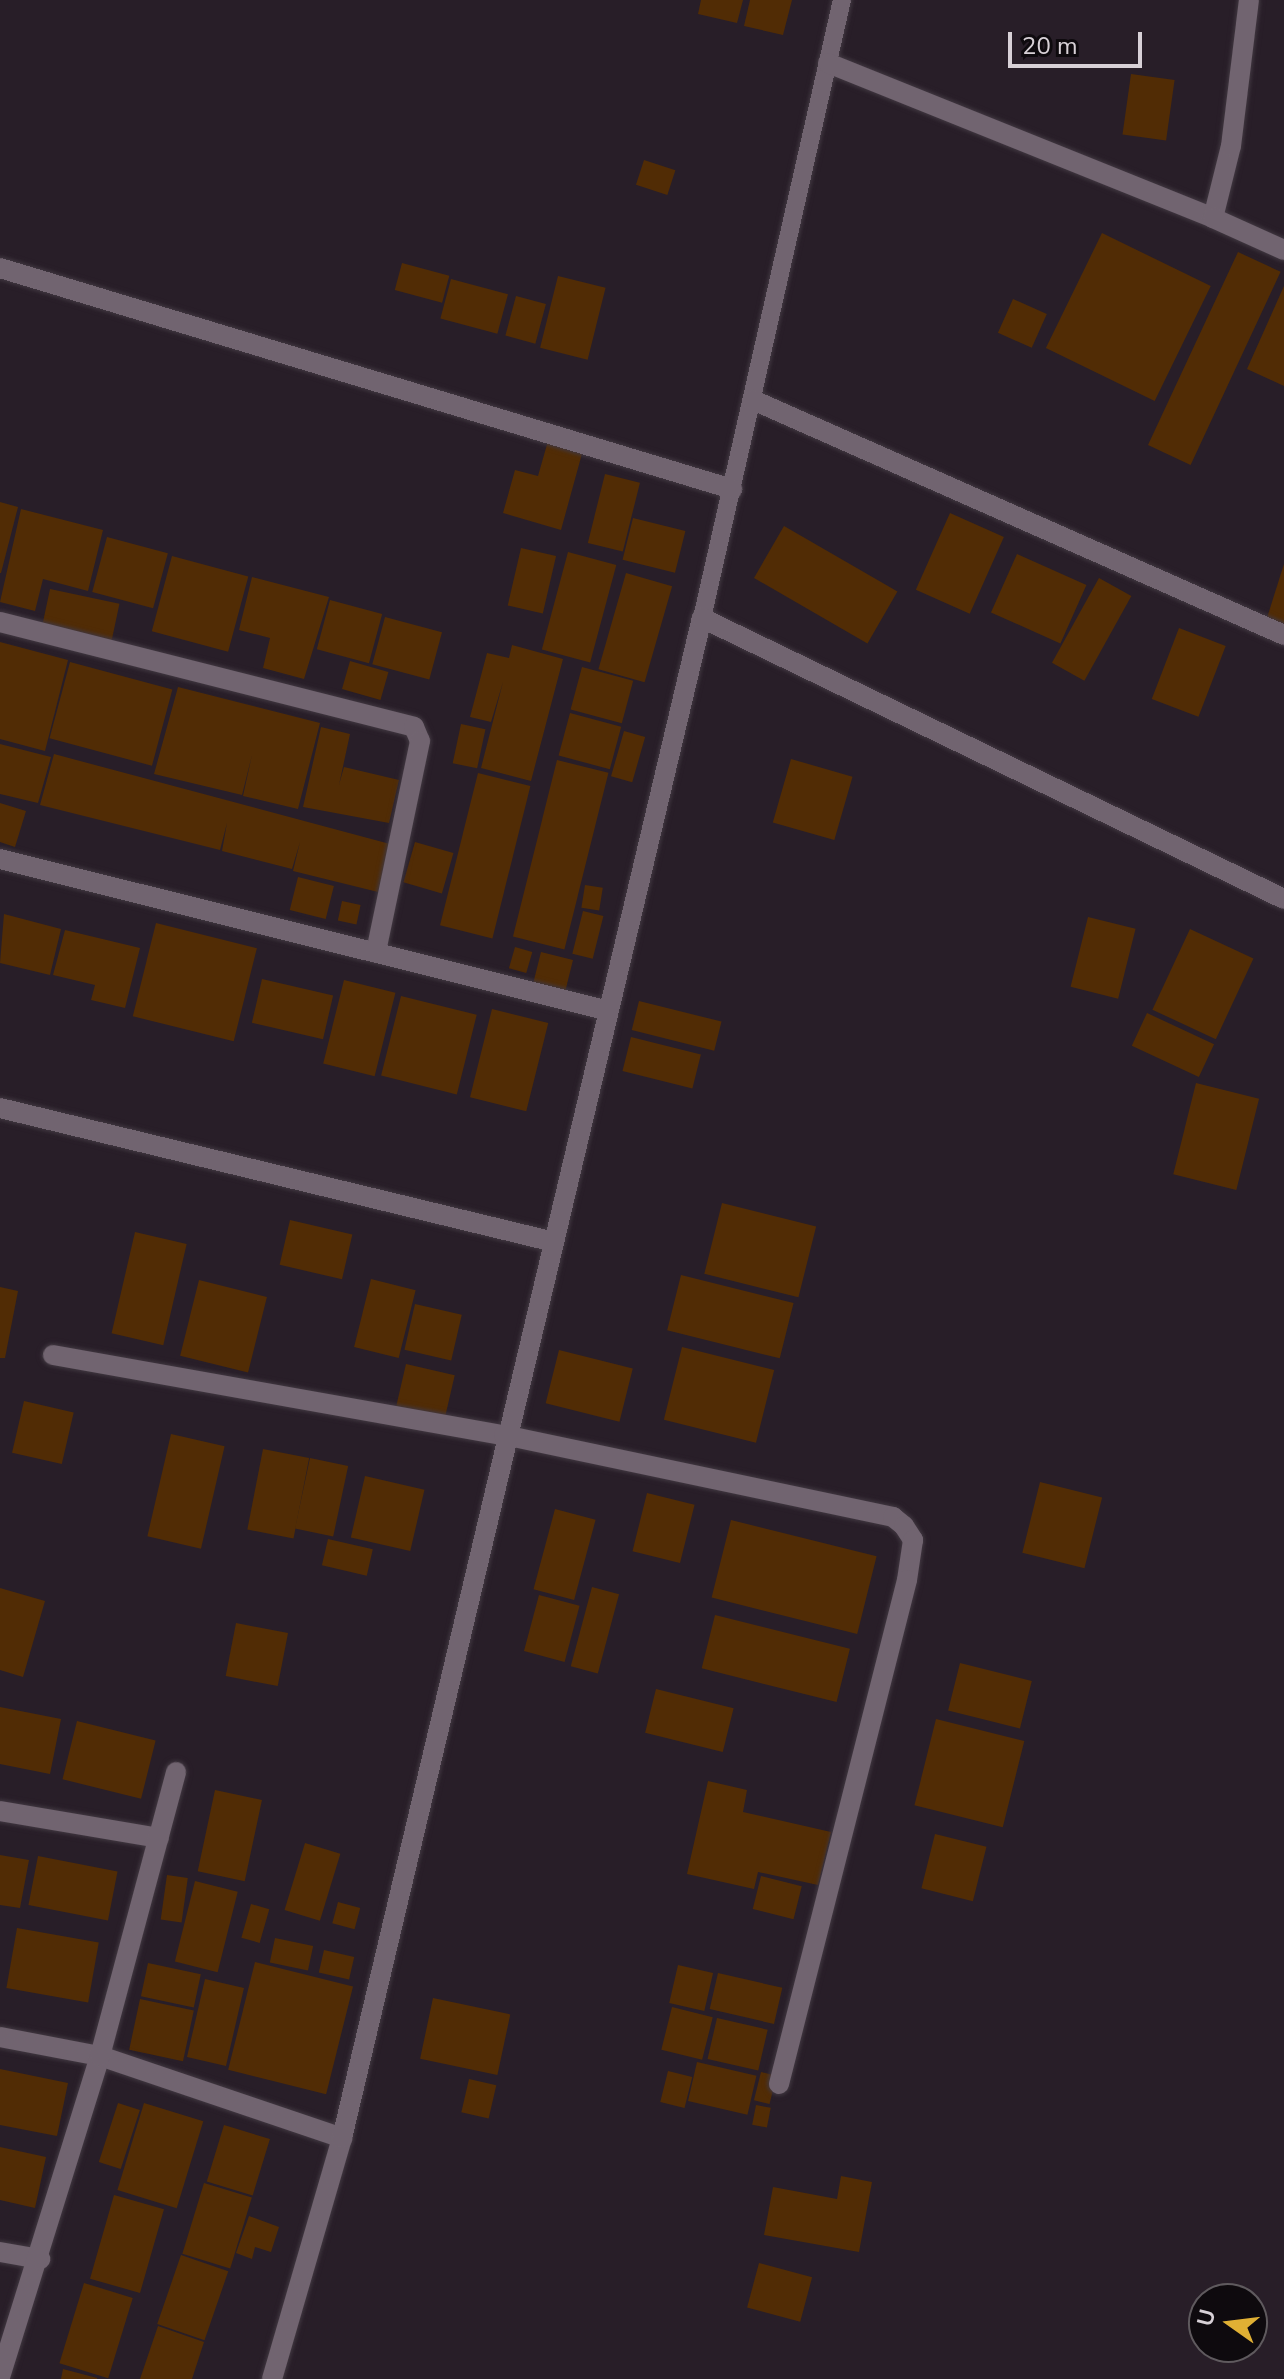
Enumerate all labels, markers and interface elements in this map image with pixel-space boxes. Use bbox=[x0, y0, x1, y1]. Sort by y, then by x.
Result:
scale bar bbox=[1012, 16, 1146, 66]
text: 20 m bbox=[1022, 30, 1078, 62]
north arrow bbox=[1188, 2283, 1268, 2363]
text: U bbox=[1190, 2306, 1223, 2329]

